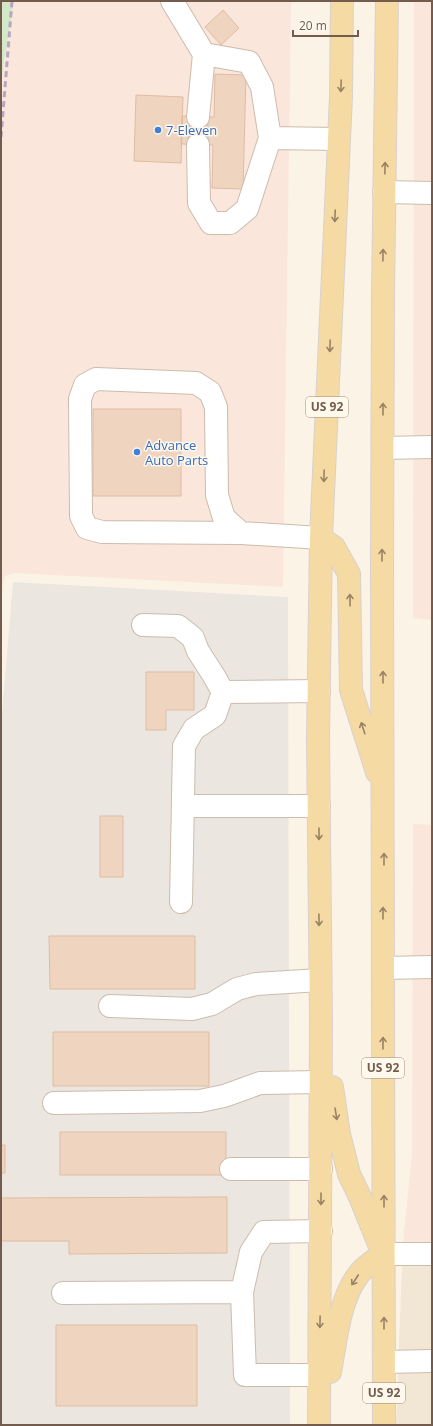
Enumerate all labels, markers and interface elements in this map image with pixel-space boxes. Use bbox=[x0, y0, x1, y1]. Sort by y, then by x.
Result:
scale bar bbox=[293, 12, 358, 38]
text: 20 m bbox=[299, 17, 327, 34]
one-way arrow bbox=[337, 79, 345, 92]
place label: 7-Eleven bbox=[166, 121, 217, 139]
marker: 7-Eleven bbox=[153, 125, 163, 135]
one-way arrow bbox=[381, 162, 389, 175]
one-way arrow bbox=[331, 209, 339, 222]
one-way arrow bbox=[380, 249, 387, 262]
one-way arrow bbox=[326, 339, 333, 352]
road number: US 92 bbox=[306, 397, 348, 417]
one-way arrow bbox=[379, 403, 387, 416]
place label: Advance Auto Parts bbox=[145, 436, 208, 469]
marker: Advance Auto Parts bbox=[132, 447, 142, 457]
one-way arrow bbox=[320, 469, 328, 482]
one-way arrow bbox=[378, 549, 386, 562]
one-way arrow bbox=[346, 594, 353, 607]
one-way arrow bbox=[379, 671, 387, 684]
one-way arrow bbox=[359, 722, 366, 735]
one-way arrow bbox=[315, 827, 323, 840]
one-way arrow bbox=[380, 853, 387, 866]
one-way arrow bbox=[379, 907, 387, 920]
one-way arrow bbox=[315, 913, 323, 926]
one-way arrow bbox=[379, 1037, 387, 1050]
road number: US 92 bbox=[362, 1058, 404, 1078]
one-way arrow bbox=[332, 1107, 340, 1120]
one-way arrow bbox=[317, 1192, 325, 1205]
one-way arrow bbox=[380, 1195, 388, 1208]
one-way arrow bbox=[351, 1274, 359, 1285]
one-way arrow bbox=[316, 1315, 324, 1328]
one-way arrow bbox=[380, 1317, 388, 1330]
road number: US 92 bbox=[363, 1383, 405, 1403]

